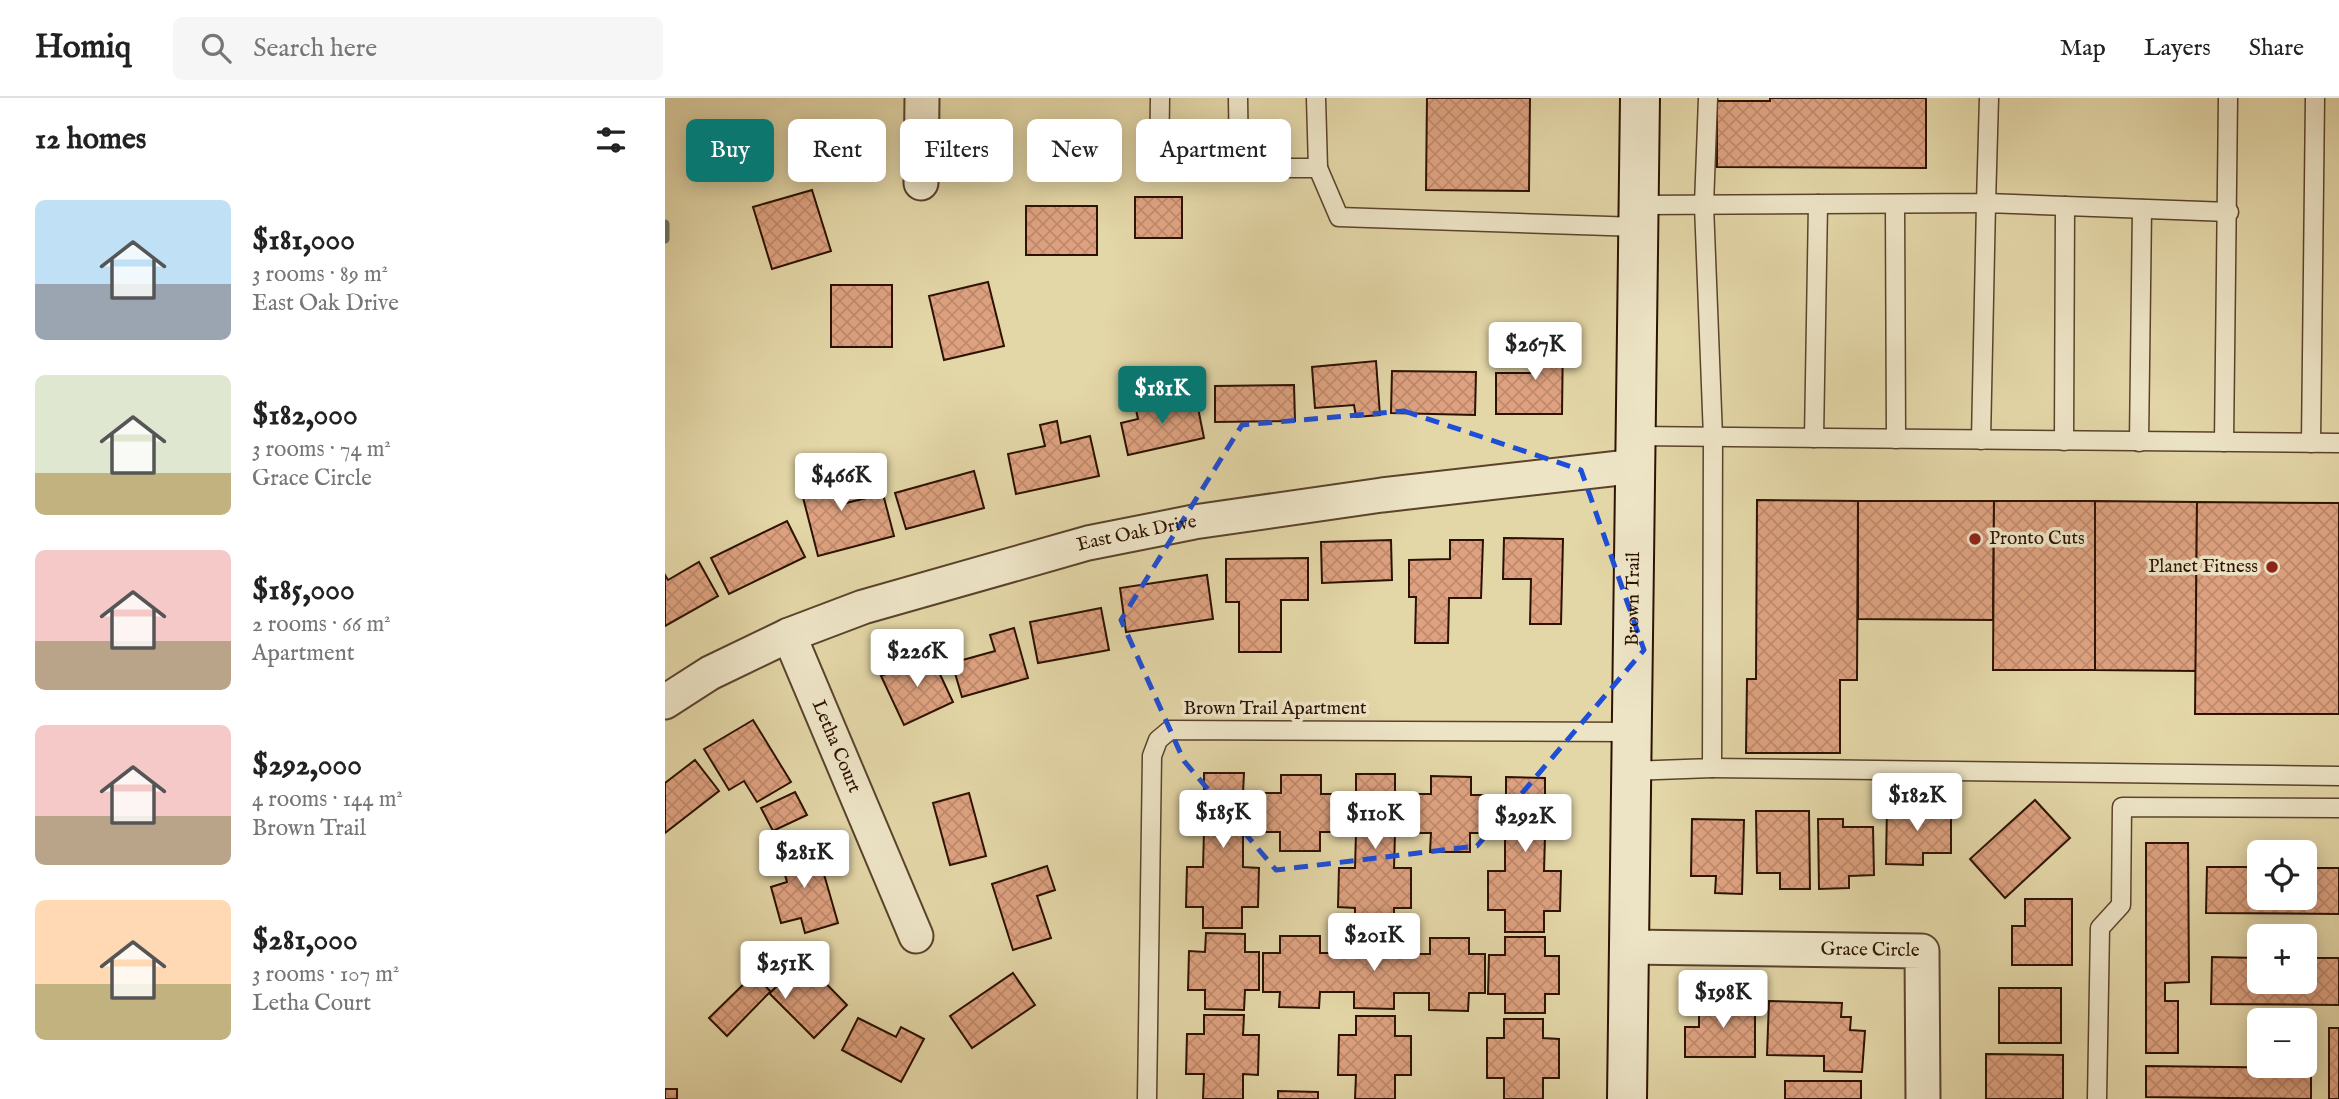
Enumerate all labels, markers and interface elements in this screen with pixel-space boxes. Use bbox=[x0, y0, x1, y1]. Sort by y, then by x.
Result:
search box bbox=[173, 17, 663, 80]
text: Homiq bbox=[35, 27, 131, 69]
icon: search bbox=[197, 29, 235, 67]
text: Search here bbox=[253, 32, 377, 65]
text: Map bbox=[2060, 33, 2106, 64]
text: Layers bbox=[2144, 33, 2211, 64]
text: Share bbox=[2249, 33, 2304, 64]
chip: Buy bbox=[686, 119, 774, 182]
chip: Rent bbox=[788, 119, 886, 182]
chip: Filters bbox=[900, 119, 1013, 182]
chip: New bbox=[1027, 119, 1122, 182]
chip: Apartment bbox=[1136, 119, 1291, 182]
text: 12 homes bbox=[35, 121, 146, 159]
icon: filters bbox=[592, 121, 630, 159]
text: $181,000 bbox=[252, 222, 355, 260]
icon: home bbox=[91, 228, 175, 312]
text: 3 rooms · 89 m² bbox=[252, 260, 388, 289]
text: East Oak Drive bbox=[252, 289, 399, 318]
pin: $267K bbox=[1486, 322, 1584, 382]
text: $267K bbox=[1505, 330, 1565, 359]
pin: $181K bbox=[1113, 366, 1211, 426]
text: $181K bbox=[1134, 374, 1190, 403]
text: $182,000 bbox=[252, 397, 358, 435]
icon: home bbox=[91, 403, 175, 487]
text: 3 rooms · 74 m² bbox=[252, 435, 391, 464]
pin: $466K bbox=[792, 454, 890, 513]
text: $466K bbox=[811, 461, 871, 490]
text: Grace Circle bbox=[252, 464, 372, 493]
street label: East Oak Drive bbox=[1074, 510, 1199, 558]
place label: Pronto Cuts bbox=[1989, 527, 2085, 551]
marker: Pronto Cuts bbox=[1967, 531, 1983, 547]
street label: Brown Trail bbox=[1621, 551, 1646, 646]
place label: Planet Fitness bbox=[2148, 555, 2258, 579]
marker: Planet Fitness bbox=[2264, 559, 2280, 575]
text: $185,000 bbox=[252, 572, 355, 610]
icon: home bbox=[91, 578, 175, 662]
text: 2 rooms · 66 m² bbox=[252, 610, 391, 639]
pin: $226K bbox=[868, 630, 966, 689]
text: $226K bbox=[887, 637, 947, 666]
text: Apartment bbox=[252, 639, 355, 668]
street label: Letha Court bbox=[806, 696, 866, 797]
street label: Brown Trail Apartment bbox=[1183, 697, 1367, 721]
text: $292,000 bbox=[252, 747, 362, 785]
icon: home bbox=[91, 753, 175, 837]
pin: $182K bbox=[1868, 774, 1966, 833]
text: $182K bbox=[1888, 781, 1946, 810]
text: 4 rooms · 144 m² bbox=[252, 785, 403, 814]
pin: $185K bbox=[1174, 790, 1272, 850]
pin: $110K bbox=[1326, 792, 1424, 851]
pin: $292K bbox=[1476, 794, 1574, 854]
text: $185K bbox=[1195, 798, 1251, 827]
text: $110K bbox=[1346, 799, 1404, 828]
text: $292K bbox=[1495, 802, 1556, 831]
text: Brown Trail bbox=[252, 814, 366, 843]
pin: $281K bbox=[755, 830, 853, 890]
text: $281K bbox=[775, 838, 833, 867]
map controls bbox=[2247, 840, 2317, 1078]
button: locate bbox=[2247, 840, 2317, 910]
pin: $201K bbox=[1325, 914, 1423, 973]
text: $201K bbox=[1344, 921, 1404, 950]
text: $281,000 bbox=[252, 922, 358, 960]
button: + bbox=[2247, 924, 2317, 994]
icon: home bbox=[91, 928, 175, 1012]
street label: Grace Circle bbox=[1820, 938, 1920, 963]
pin: $251K bbox=[736, 942, 834, 1001]
text: $251K bbox=[757, 949, 814, 978]
text: 3 rooms · 107 m² bbox=[252, 960, 400, 989]
pin: $198K bbox=[1674, 970, 1772, 1030]
text: $198K bbox=[1695, 978, 1752, 1007]
text: Letha Court bbox=[252, 989, 371, 1018]
button: − bbox=[2247, 1008, 2317, 1078]

